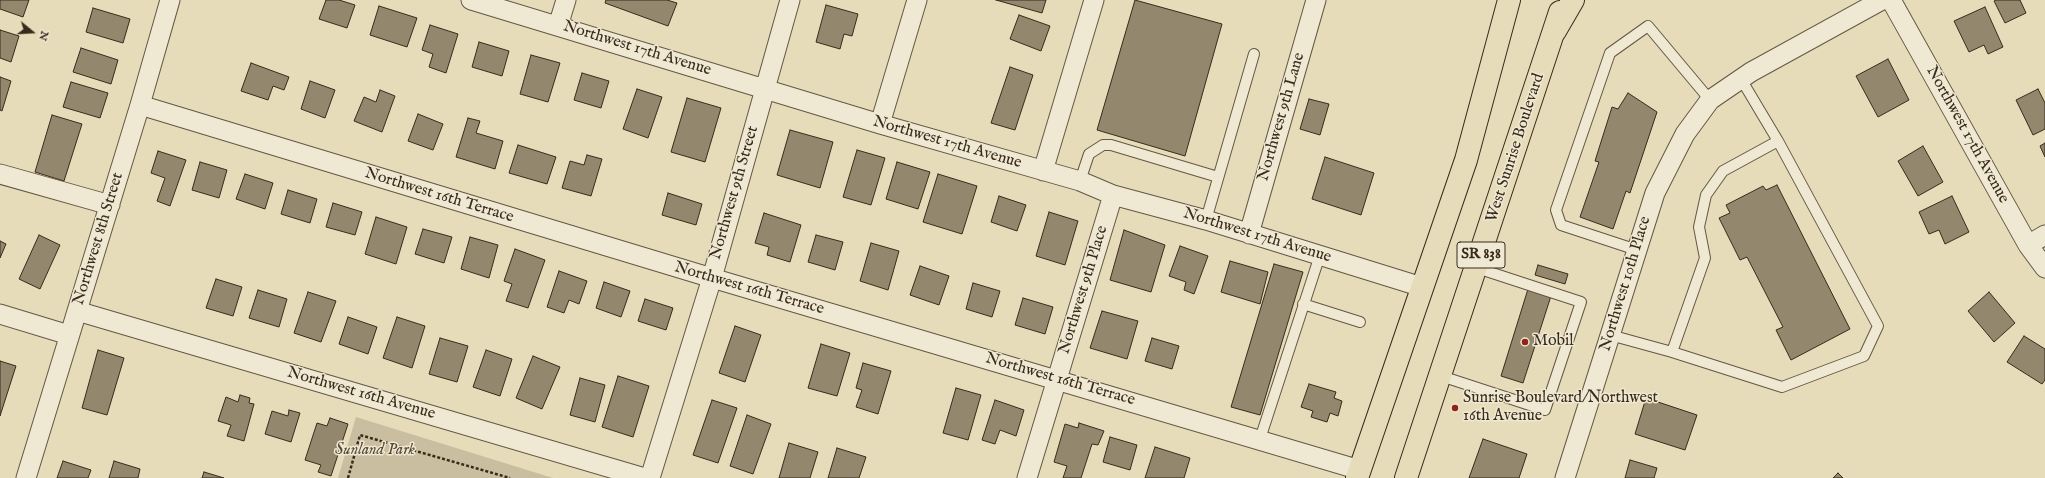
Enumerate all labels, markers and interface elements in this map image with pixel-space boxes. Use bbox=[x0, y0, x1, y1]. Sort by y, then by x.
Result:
north arrow bbox=[12, 12, 52, 52]
street label: Northwest 17th Avenue bbox=[561, 17, 713, 81]
text: N bbox=[35, 29, 52, 42]
street label: Northwest 9th Lane bbox=[1254, 51, 1310, 183]
street label: Northwest 17th Avenue bbox=[1921, 63, 2013, 207]
street label: West Sunrise Boulevard bbox=[1483, 71, 1549, 225]
street label: Northwest 17th Avenue bbox=[870, 113, 1024, 173]
street label: Northwest 9th Street bbox=[707, 124, 763, 262]
street label: Northwest 16th Terrace bbox=[362, 164, 516, 228]
street label: Northwest 8th Street bbox=[70, 170, 128, 308]
street label: Northwest 17th Avenue bbox=[1181, 204, 1333, 268]
street label: Northwest 10th Place bbox=[1596, 214, 1656, 354]
street label: Northwest 9th Place bbox=[1055, 223, 1113, 357]
road number: SR 838 bbox=[1457, 242, 1505, 268]
street label: Northwest 16th Terrace bbox=[672, 258, 826, 320]
place label: Mobil bbox=[1533, 332, 1574, 352]
marker: Mobil bbox=[1520, 337, 1530, 347]
street label: Northwest 16th Terrace bbox=[983, 349, 1137, 411]
street label: Northwest 16th Avenue bbox=[285, 364, 437, 424]
place label: Sunrise Boulevard/Northwest 16th Avenue bbox=[1463, 389, 1658, 427]
marker: Sunrise Boulevard/Northwest 16th Avenue bbox=[1450, 403, 1460, 413]
park label: Sunland Park bbox=[335, 441, 415, 461]

